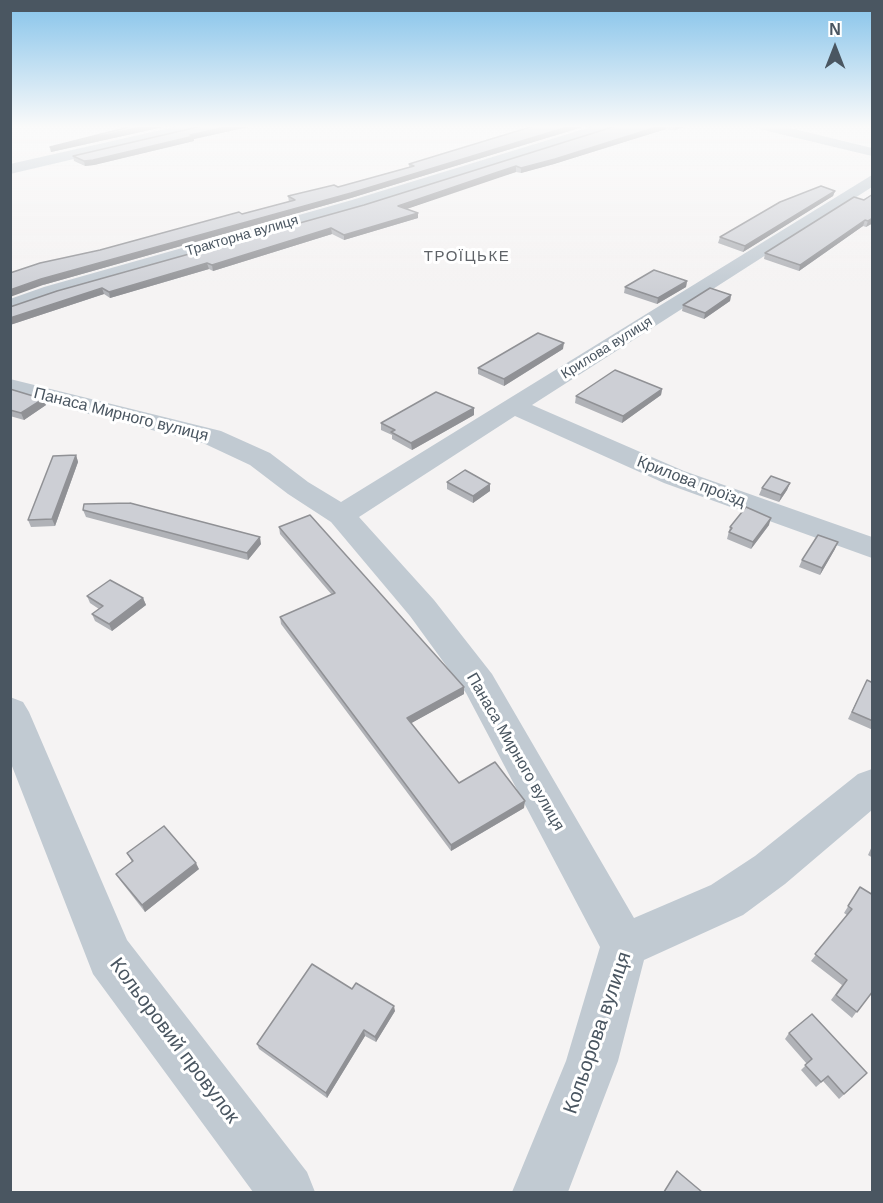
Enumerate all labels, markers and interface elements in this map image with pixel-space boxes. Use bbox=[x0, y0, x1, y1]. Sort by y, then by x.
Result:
north arrow bbox=[805, 18, 865, 78]
text: N bbox=[829, 21, 841, 38]
street label: Тракторна вулиця bbox=[184, 212, 300, 260]
district label: ТРОЇЦЬКЕ bbox=[424, 248, 510, 266]
street label: Крилова вулиця bbox=[558, 313, 656, 383]
street label: Панаса Мирного вулиця bbox=[32, 384, 210, 446]
street label: Крилова проїзд bbox=[634, 453, 748, 511]
street label: Панаса Мирного вулиця bbox=[462, 670, 568, 834]
street label: Кольорова вулиця bbox=[559, 949, 637, 1117]
street label: Кольоровий провулок bbox=[104, 954, 244, 1128]

